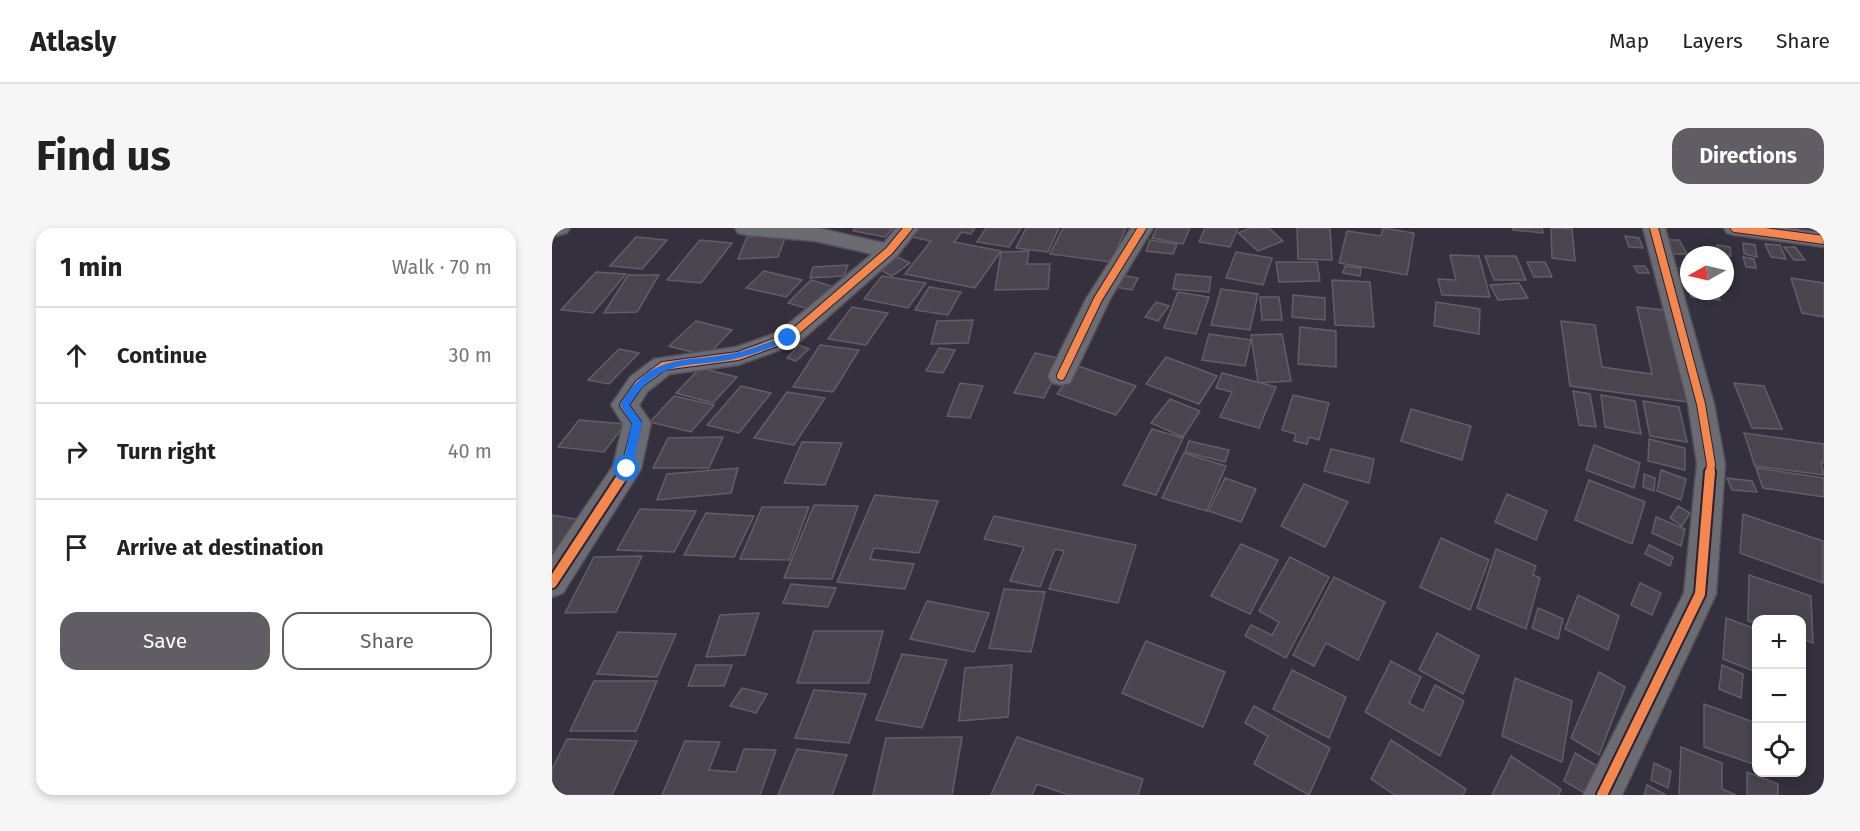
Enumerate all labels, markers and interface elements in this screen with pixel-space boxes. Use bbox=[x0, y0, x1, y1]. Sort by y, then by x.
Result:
text: Atlasly bbox=[30, 25, 116, 58]
text: Map bbox=[1609, 28, 1649, 54]
text: Layers bbox=[1682, 28, 1743, 54]
text: Share bbox=[1776, 28, 1830, 54]
button: Directions bbox=[1672, 128, 1824, 184]
text: Find us bbox=[36, 131, 171, 181]
north arrow bbox=[1680, 246, 1734, 300]
text: 1 min bbox=[60, 252, 123, 283]
text: Walk · 70 m bbox=[392, 255, 492, 279]
route end bbox=[774, 324, 800, 350]
icon: ahead bbox=[60, 339, 93, 372]
text: Continue bbox=[117, 342, 207, 369]
text: 30 m bbox=[448, 343, 492, 367]
icon: right bbox=[60, 435, 93, 468]
text: Turn right bbox=[117, 438, 216, 465]
text: 40 m bbox=[448, 439, 492, 463]
route start bbox=[613, 455, 639, 481]
icon: arrive bbox=[60, 531, 93, 564]
text: Arrive at destination bbox=[117, 534, 324, 561]
button: Save bbox=[60, 612, 270, 670]
button: Share bbox=[282, 612, 492, 670]
map controls bbox=[1752, 615, 1806, 777]
button: + bbox=[1752, 615, 1806, 669]
button: − bbox=[1752, 669, 1806, 723]
button: locate bbox=[1752, 723, 1806, 777]

